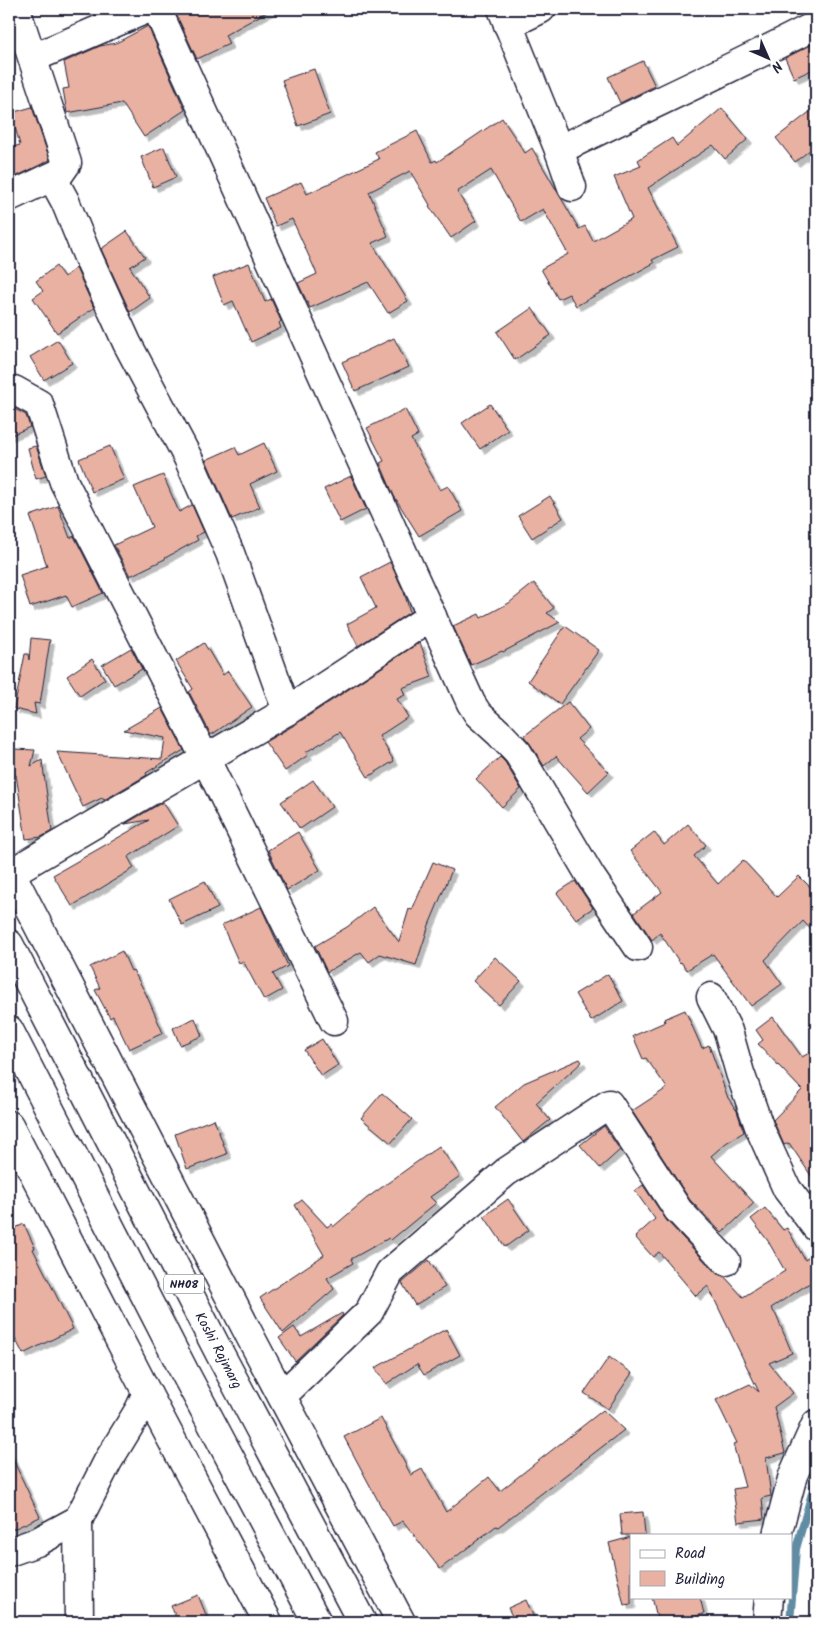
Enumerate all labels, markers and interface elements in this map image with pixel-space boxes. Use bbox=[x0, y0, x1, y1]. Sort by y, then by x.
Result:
north arrow bbox=[742, 32, 792, 82]
text: N bbox=[765, 56, 787, 78]
road number: NH08 bbox=[164, 1274, 204, 1294]
street label: Koshi Rajmarg bbox=[189, 1308, 248, 1393]
legend bbox=[630, 1534, 792, 1598]
text: Road bbox=[675, 1542, 706, 1566]
text: Building bbox=[675, 1568, 725, 1592]

